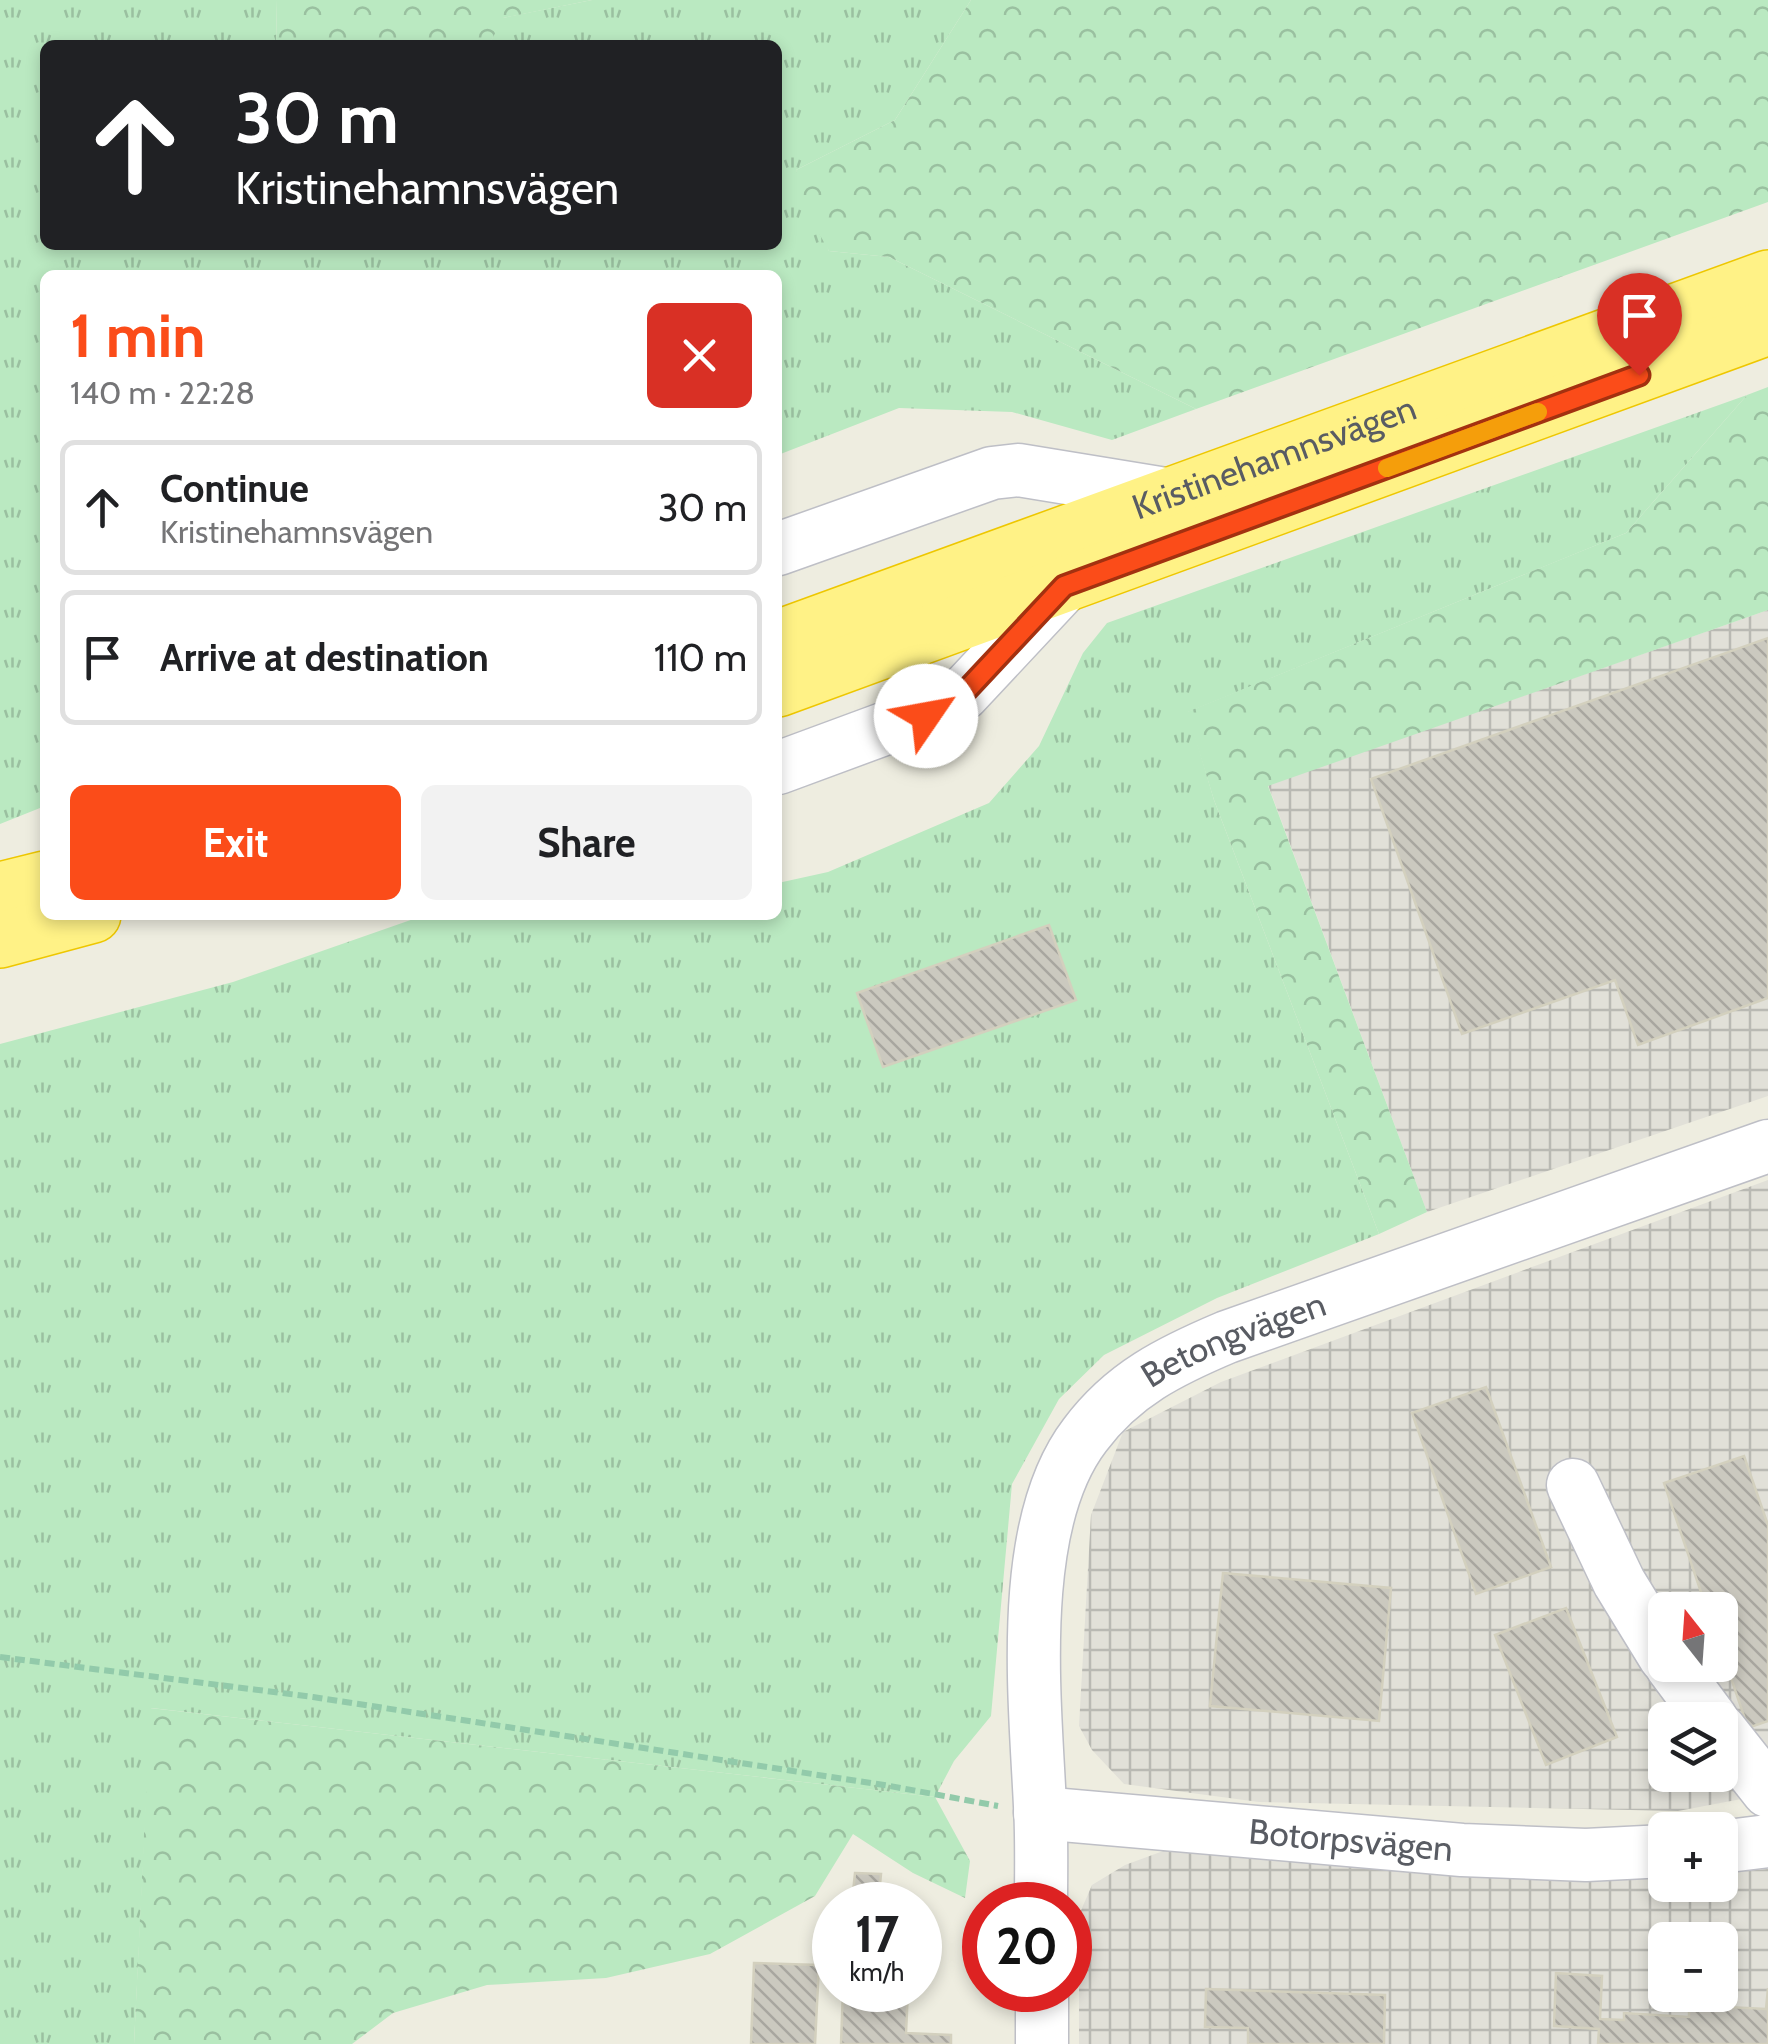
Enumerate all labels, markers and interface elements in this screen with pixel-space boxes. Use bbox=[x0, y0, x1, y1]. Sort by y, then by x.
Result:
text: 30 m bbox=[235, 75, 399, 161]
icon: ahead bbox=[70, 80, 200, 210]
text: Kristinehamnsvägen bbox=[235, 161, 619, 215]
pin bbox=[1597, 273, 1682, 376]
icon: arrive bbox=[1612, 288, 1667, 343]
text: 1 min bbox=[70, 299, 205, 372]
button: close bbox=[647, 303, 752, 408]
text: 140 m · 22:28 bbox=[70, 373, 255, 412]
street label: Kristinehamnsvägen bbox=[1126, 386, 1422, 528]
text: Continue bbox=[160, 465, 309, 512]
icon: ahead bbox=[75, 480, 130, 535]
text: 30 m bbox=[658, 484, 747, 531]
text: Kristinehamnsvägen bbox=[160, 512, 433, 551]
icon: arrive bbox=[75, 630, 130, 685]
text: Arrive at destination bbox=[160, 634, 489, 681]
text: 110 m bbox=[654, 634, 747, 681]
position arrow bbox=[874, 664, 978, 768]
button: Exit bbox=[70, 785, 401, 900]
button: Share bbox=[421, 785, 752, 900]
street label: Betongvägen bbox=[1133, 1282, 1331, 1396]
north arrow bbox=[1648, 1592, 1738, 1682]
map controls bbox=[1648, 1592, 1738, 2012]
button: layers bbox=[1648, 1702, 1738, 1792]
street label: Botorpsvägen bbox=[1247, 1809, 1455, 1870]
button: + bbox=[1648, 1812, 1738, 1902]
speed limit sign: 20 bbox=[962, 1882, 1092, 2012]
text: 17 bbox=[855, 1904, 899, 1965]
button: − bbox=[1648, 1922, 1738, 2012]
text: km/h bbox=[850, 1957, 904, 1987]

